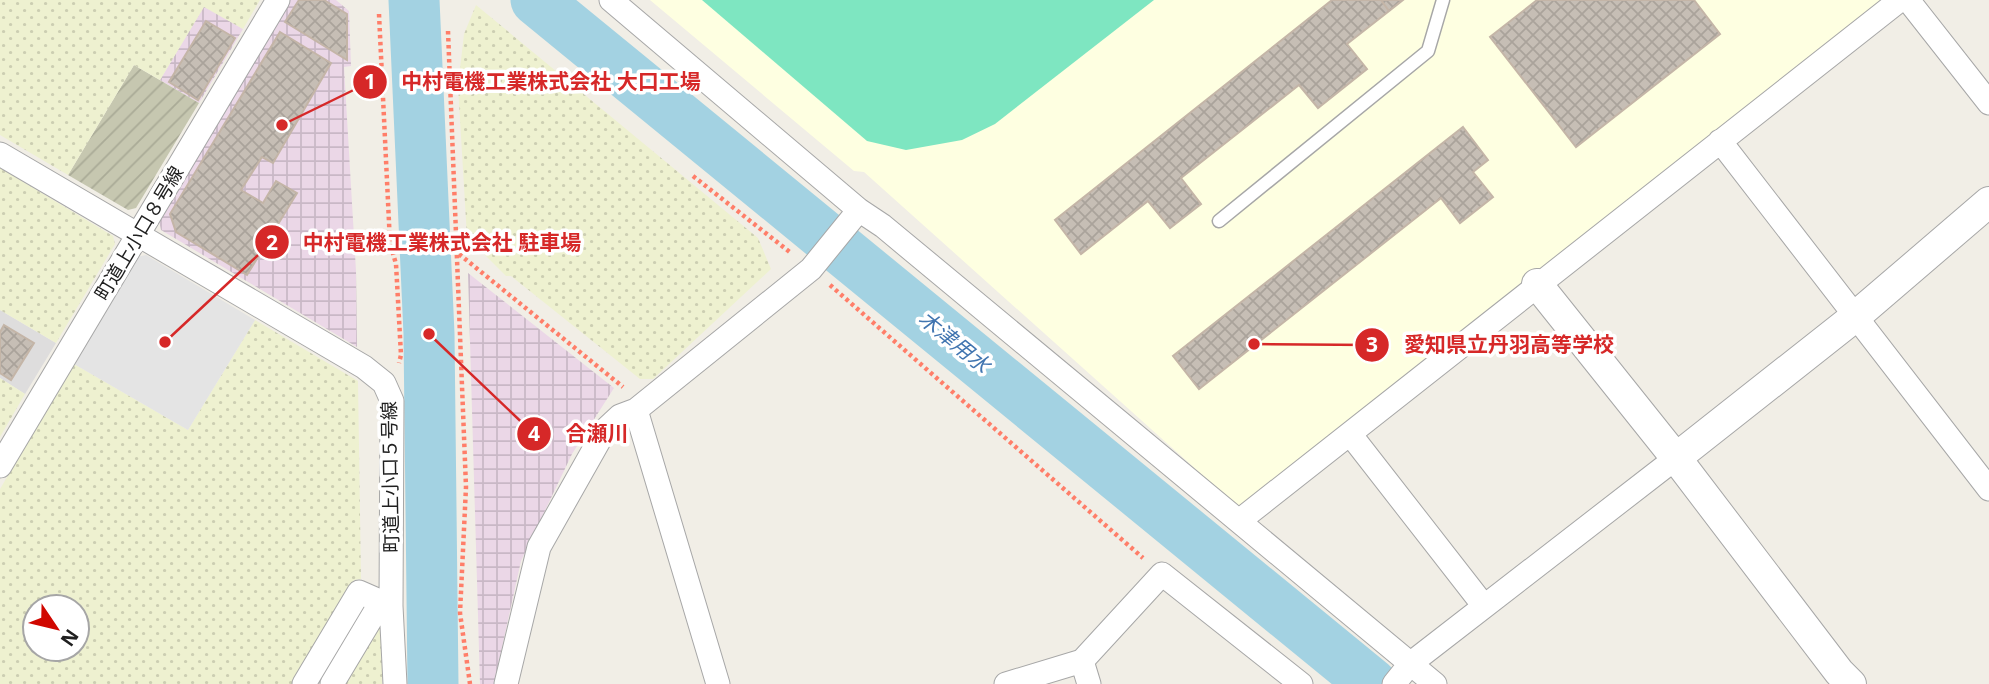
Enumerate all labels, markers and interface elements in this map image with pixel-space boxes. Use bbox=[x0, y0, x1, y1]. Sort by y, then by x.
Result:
callout: 中村電機工業株式会社 大口工場 bbox=[353, 61, 715, 103]
text: 1 bbox=[364, 67, 376, 95]
text: 中村電機工業株式会社 大口工場 bbox=[401, 67, 701, 95]
street label: 町道上小口８号線 bbox=[89, 161, 189, 305]
callout: 中村電機工業株式会社 駐車場 bbox=[254, 221, 596, 263]
text: 2 bbox=[266, 228, 278, 256]
text: 中村電機工業株式会社 駐車場 bbox=[303, 228, 581, 256]
water label: 木津用水 bbox=[913, 304, 998, 380]
callout: 愛知県立丹羽高等学校 bbox=[1355, 324, 1628, 366]
text: 3 bbox=[1366, 330, 1378, 358]
text: 愛知県立丹羽高等学校 bbox=[1404, 330, 1614, 358]
street label: 町道上小口５号線 bbox=[376, 401, 404, 553]
callout: 合瀬川 bbox=[516, 413, 642, 455]
text: 4 bbox=[528, 419, 540, 447]
text: 合瀬川 bbox=[566, 419, 629, 447]
north arrow bbox=[21, 593, 91, 663]
text: N bbox=[55, 624, 85, 652]

